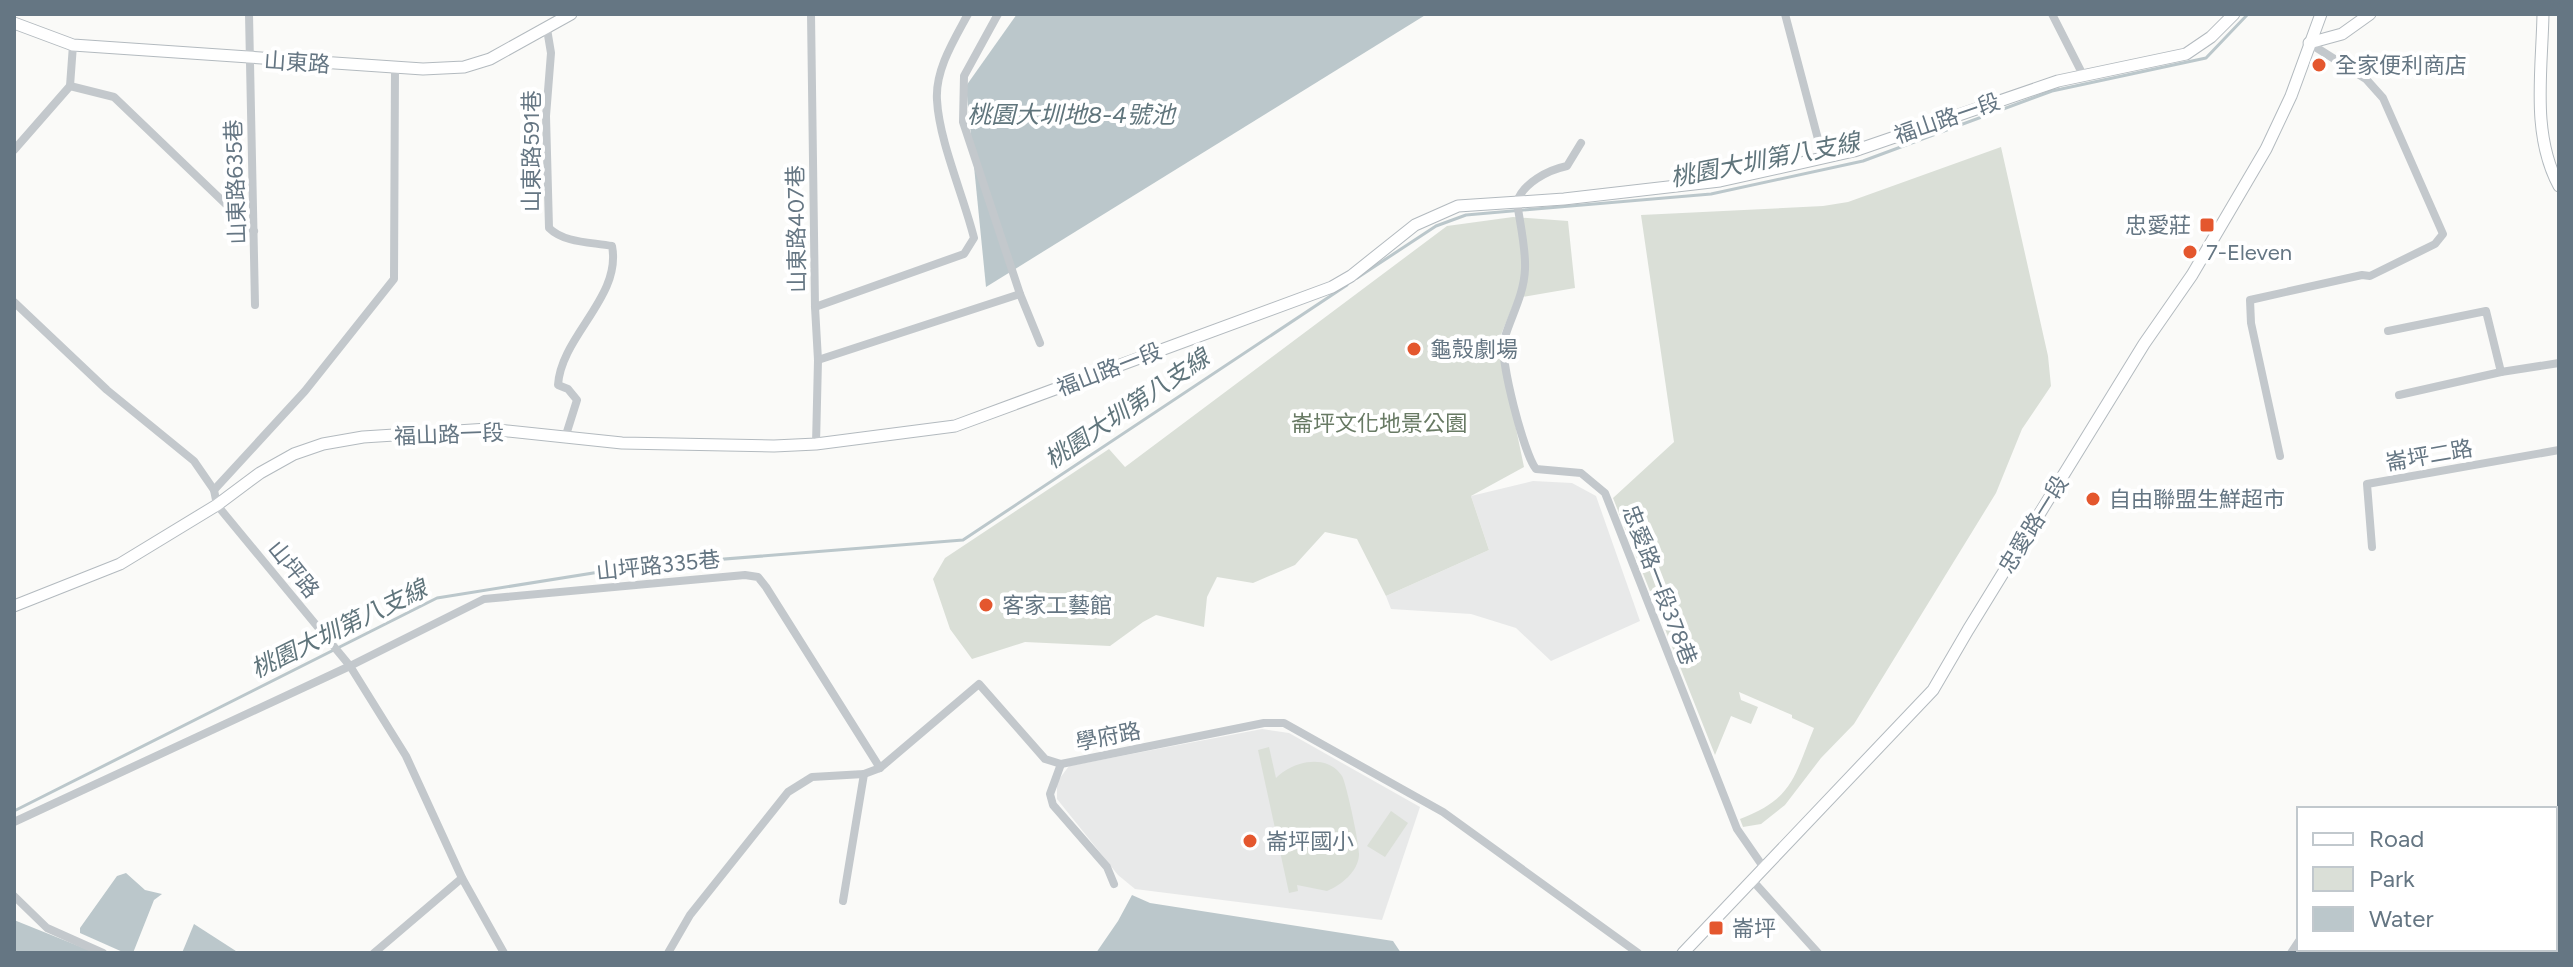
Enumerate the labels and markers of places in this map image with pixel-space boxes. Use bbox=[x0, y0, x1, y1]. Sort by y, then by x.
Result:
place label: 全家便利商店 bbox=[2335, 52, 2467, 79]
marker: 全家便利商店 bbox=[2310, 56, 2328, 74]
place label: 忠愛莊 bbox=[2125, 212, 2191, 239]
marker: 忠愛莊 bbox=[2198, 216, 2216, 234]
place label: 7-Eleven bbox=[2206, 239, 2292, 266]
marker: 7-Eleven bbox=[2181, 243, 2199, 261]
place label: 龜殼劇場 bbox=[1430, 336, 1518, 363]
marker: 龜殼劇場 bbox=[1405, 340, 1423, 358]
place label: 自由聯盟生鮮超市 bbox=[2109, 486, 2285, 513]
marker: 自由聯盟生鮮超市 bbox=[2084, 490, 2102, 508]
place label: 客家工藝館 bbox=[1002, 592, 1112, 619]
marker: 客家工藝館 bbox=[977, 596, 995, 614]
place label: 崙坪國小 bbox=[1266, 828, 1354, 855]
marker: 崙坪國小 bbox=[1241, 832, 1259, 850]
place label: 崙坪 bbox=[1732, 915, 1776, 942]
marker: 崙坪 bbox=[1707, 919, 1725, 937]

